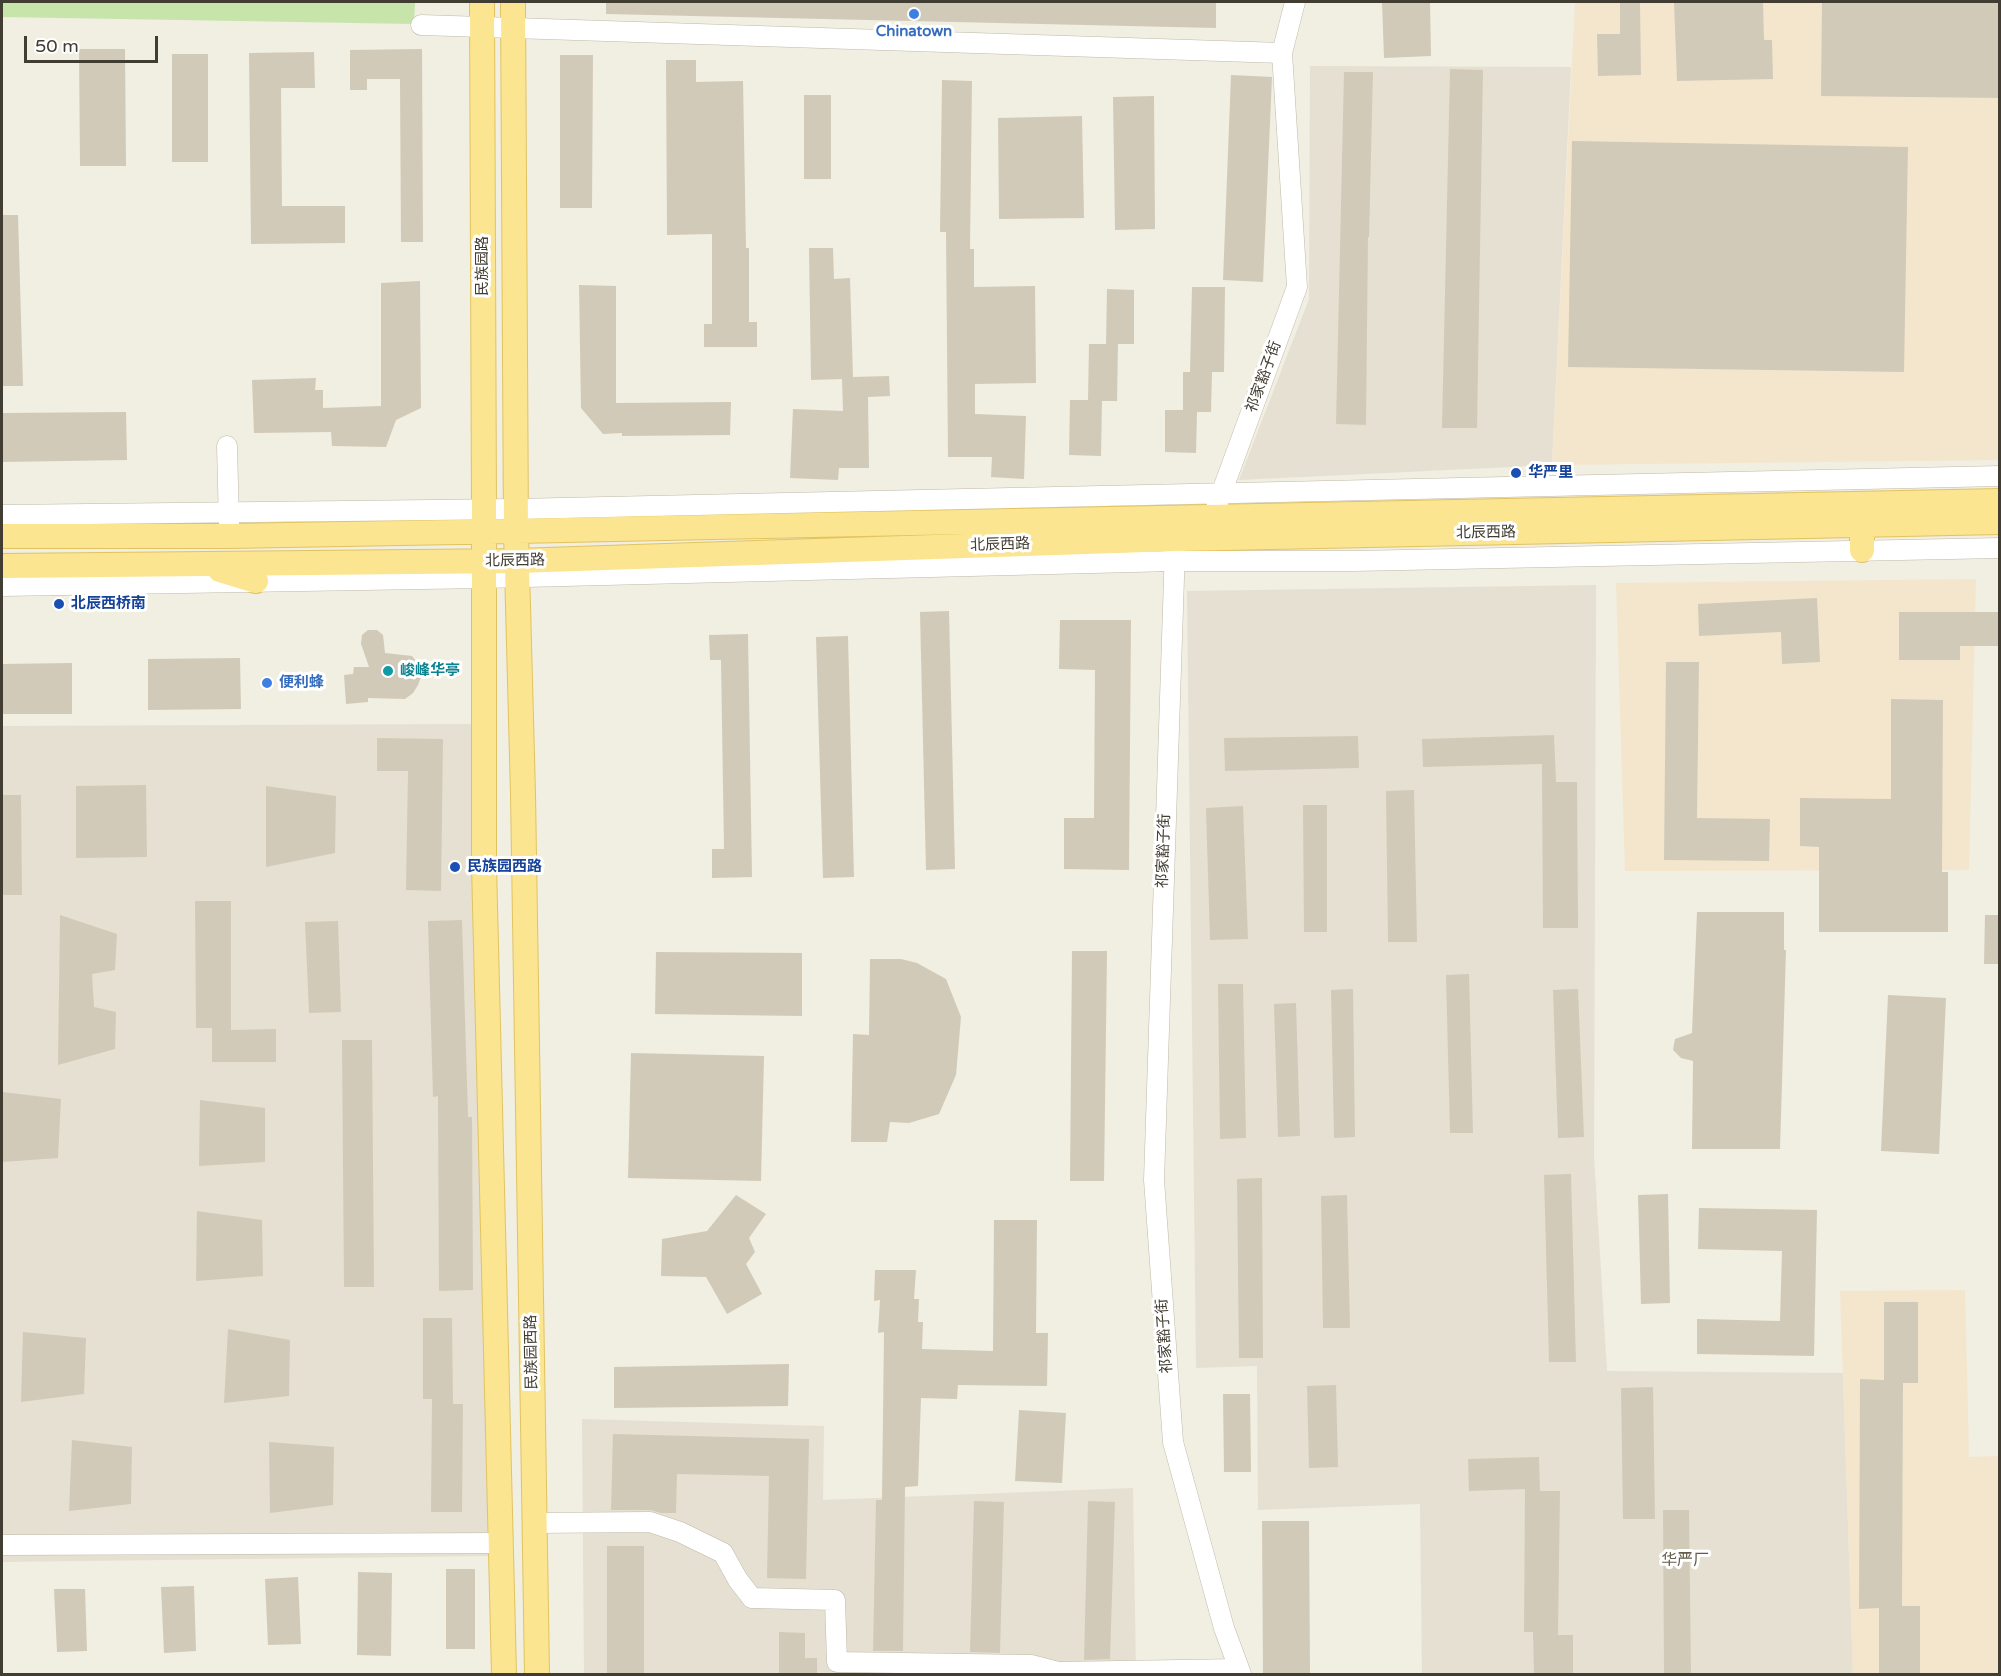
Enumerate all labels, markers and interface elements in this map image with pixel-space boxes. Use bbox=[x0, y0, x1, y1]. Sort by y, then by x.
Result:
marker: Chinatown bbox=[907, 7, 921, 21]
place label: Chinatown bbox=[876, 23, 952, 41]
scale bar bbox=[27, 24, 160, 62]
text: 50 m bbox=[35, 35, 79, 57]
street label: 民族园路 bbox=[474, 236, 492, 296]
street label: 祁家豁子街 bbox=[1243, 339, 1285, 415]
place label: 华严里 bbox=[1528, 464, 1573, 482]
marker: 华严里 bbox=[1509, 466, 1523, 480]
street label: 北辰西路 bbox=[1456, 523, 1516, 543]
street label: 北辰西路 bbox=[970, 535, 1030, 555]
street label: 北辰西路 bbox=[485, 551, 545, 571]
place label: 北辰西桥南 bbox=[71, 595, 146, 613]
marker: 北辰西桥南 bbox=[52, 597, 66, 611]
place label: 峻峰华亭 bbox=[400, 662, 460, 680]
marker: 峻峰华亭 bbox=[381, 664, 395, 678]
place label: 便利蜂 bbox=[279, 674, 324, 692]
marker: 便利蜂 bbox=[260, 676, 274, 690]
street label: 祁家豁子街 bbox=[1154, 813, 1174, 889]
place label: 民族园西路 bbox=[467, 858, 542, 876]
marker: 民族园西路 bbox=[448, 860, 462, 874]
street label: 祁家豁子街 bbox=[1153, 1298, 1177, 1374]
street label: 民族园西路 bbox=[522, 1314, 542, 1390]
district label: 华严厂 bbox=[1661, 1551, 1709, 1571]

